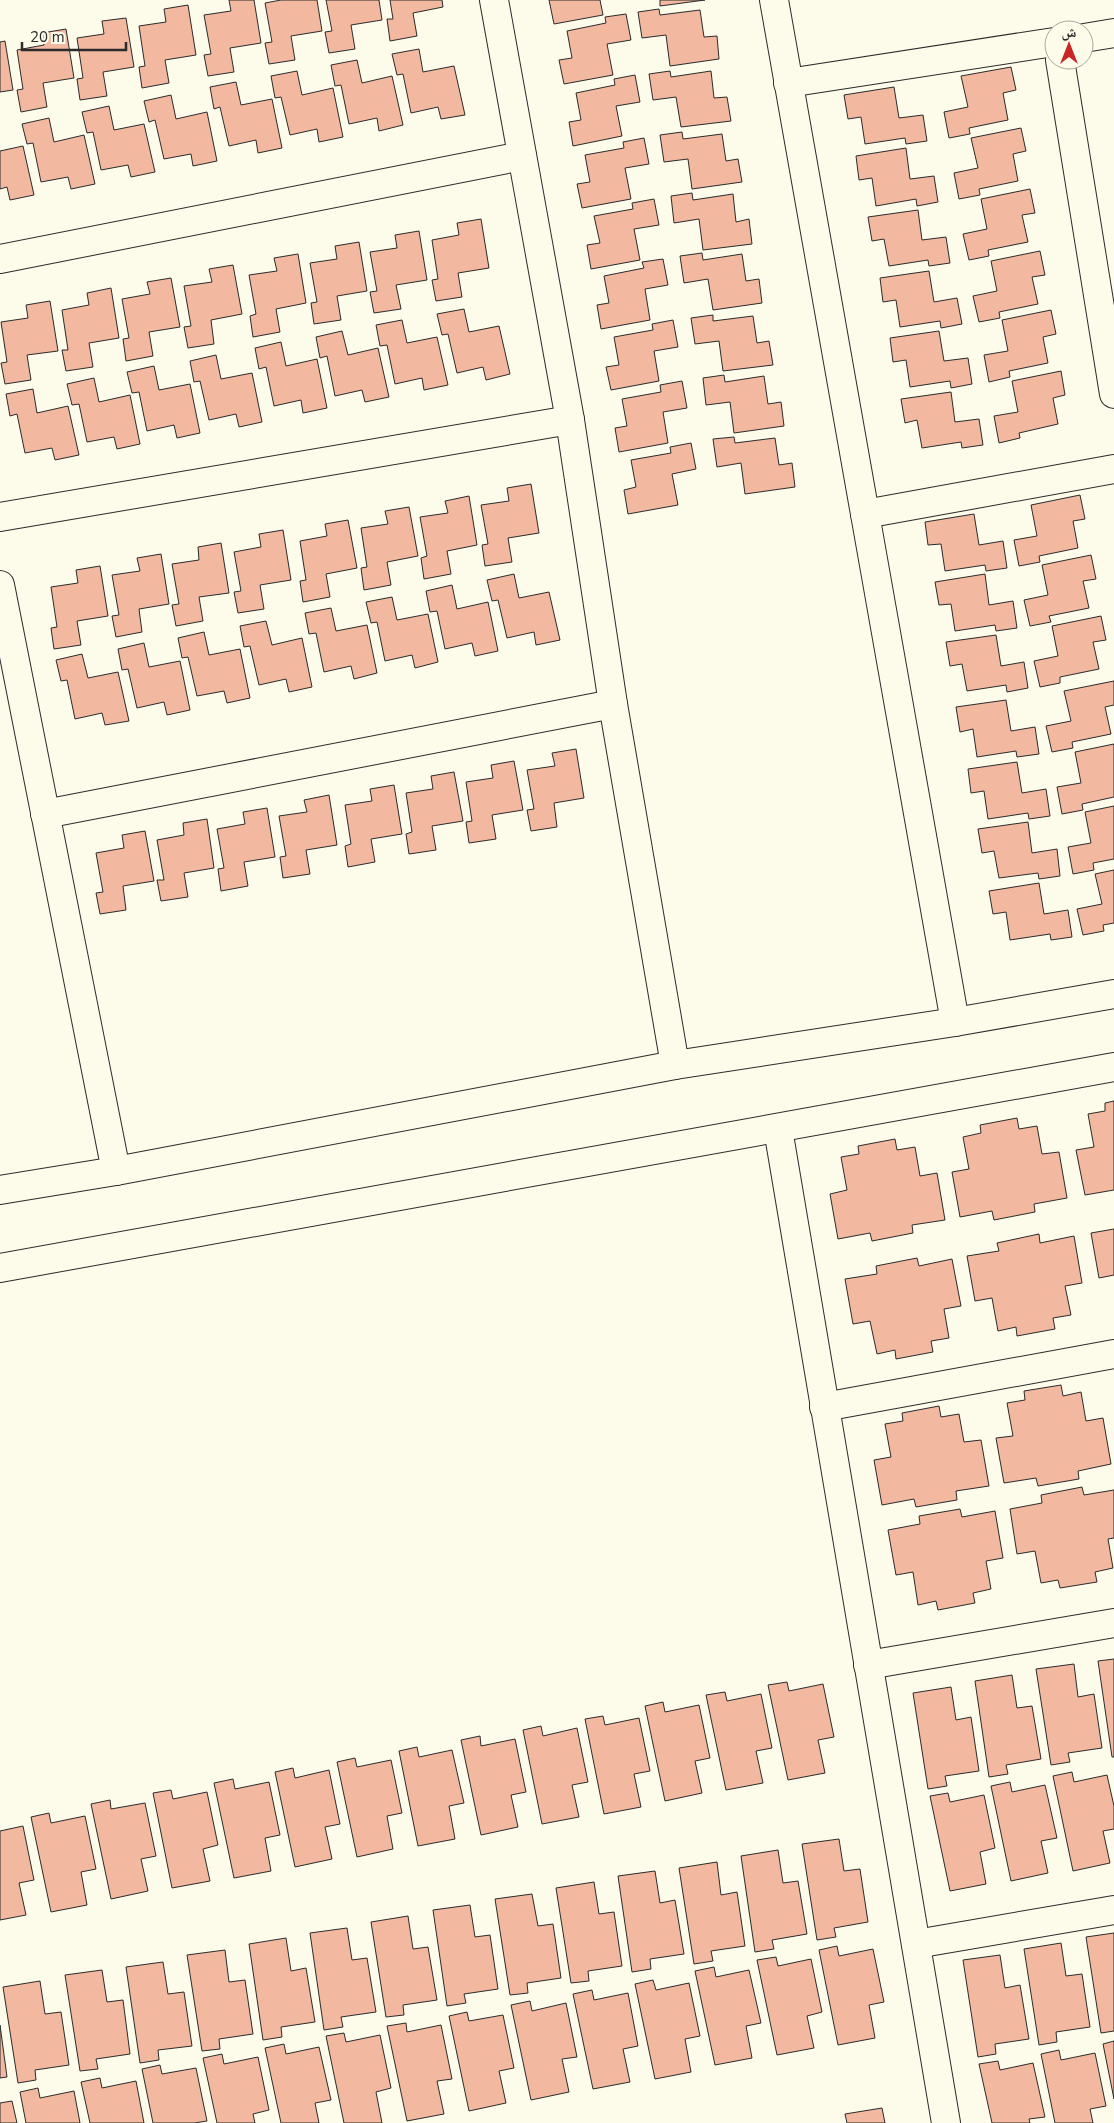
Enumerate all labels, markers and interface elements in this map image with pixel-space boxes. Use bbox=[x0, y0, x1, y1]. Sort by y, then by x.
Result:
scale bar bbox=[22, 20, 126, 52]
north arrow bbox=[1044, 20, 1094, 70]
text: ش bbox=[1062, 23, 1077, 42]
text: 20 m bbox=[30, 27, 65, 47]

